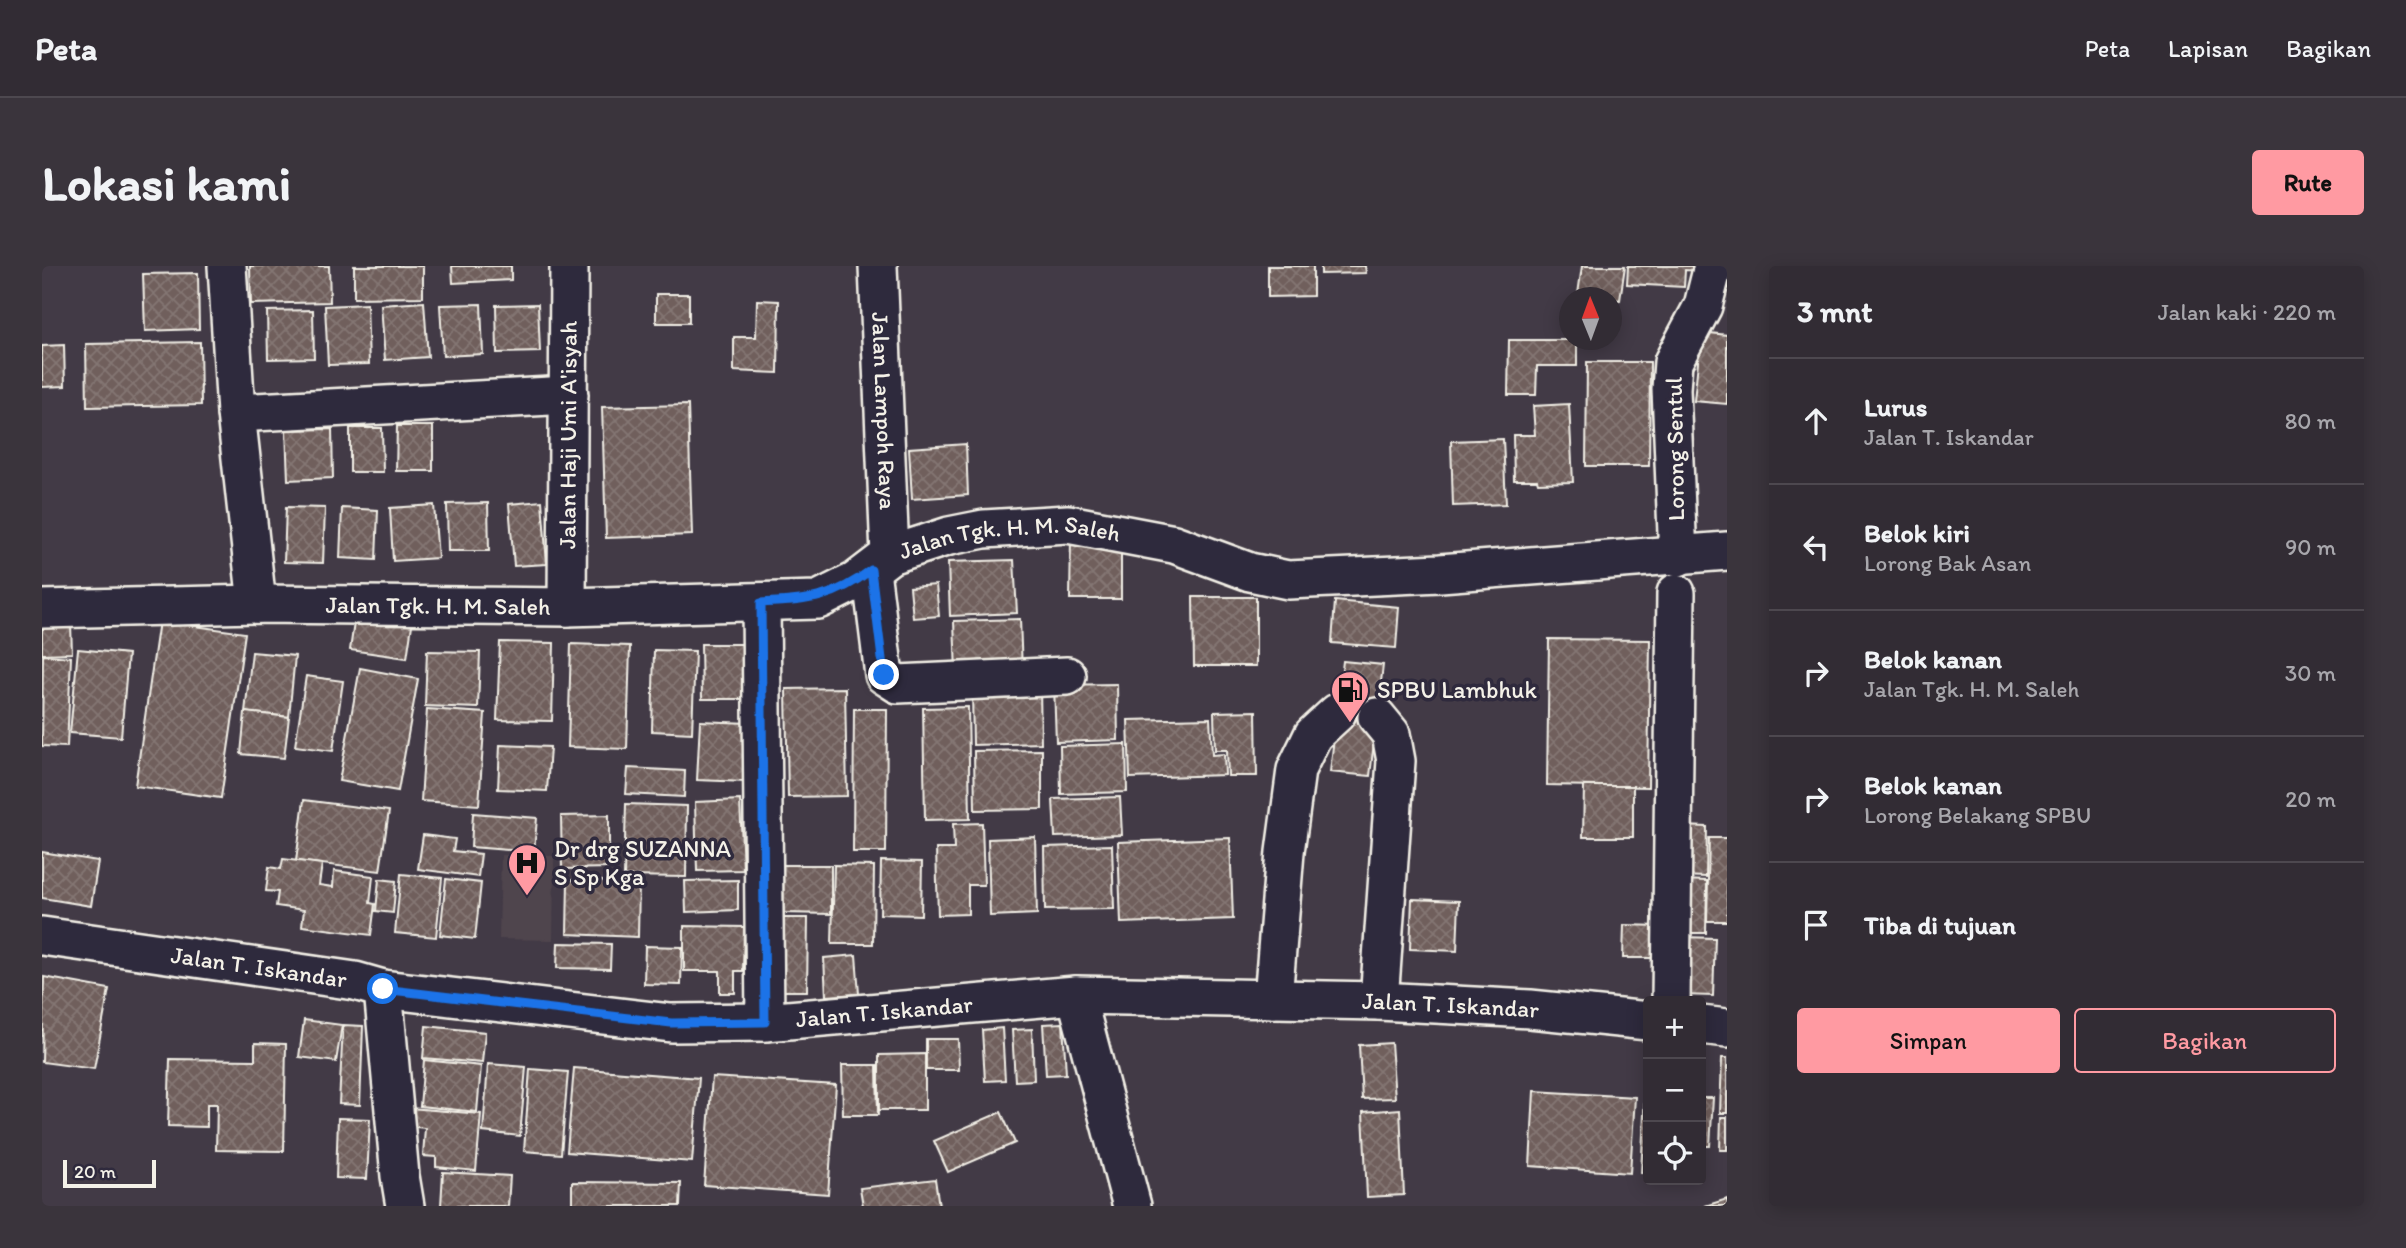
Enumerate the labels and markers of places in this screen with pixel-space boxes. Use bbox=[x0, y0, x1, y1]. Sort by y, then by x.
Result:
fuel station icon: SPBU Lambhuk bbox=[1329, 669, 1371, 724]
place label: SPBU Lambhuk bbox=[1377, 675, 1537, 704]
place label: Dr drg SUZANNA S Sp Kga bbox=[554, 834, 731, 891]
hospital icon: Dr drg SUZANNA S Sp Kga bbox=[506, 842, 548, 897]

